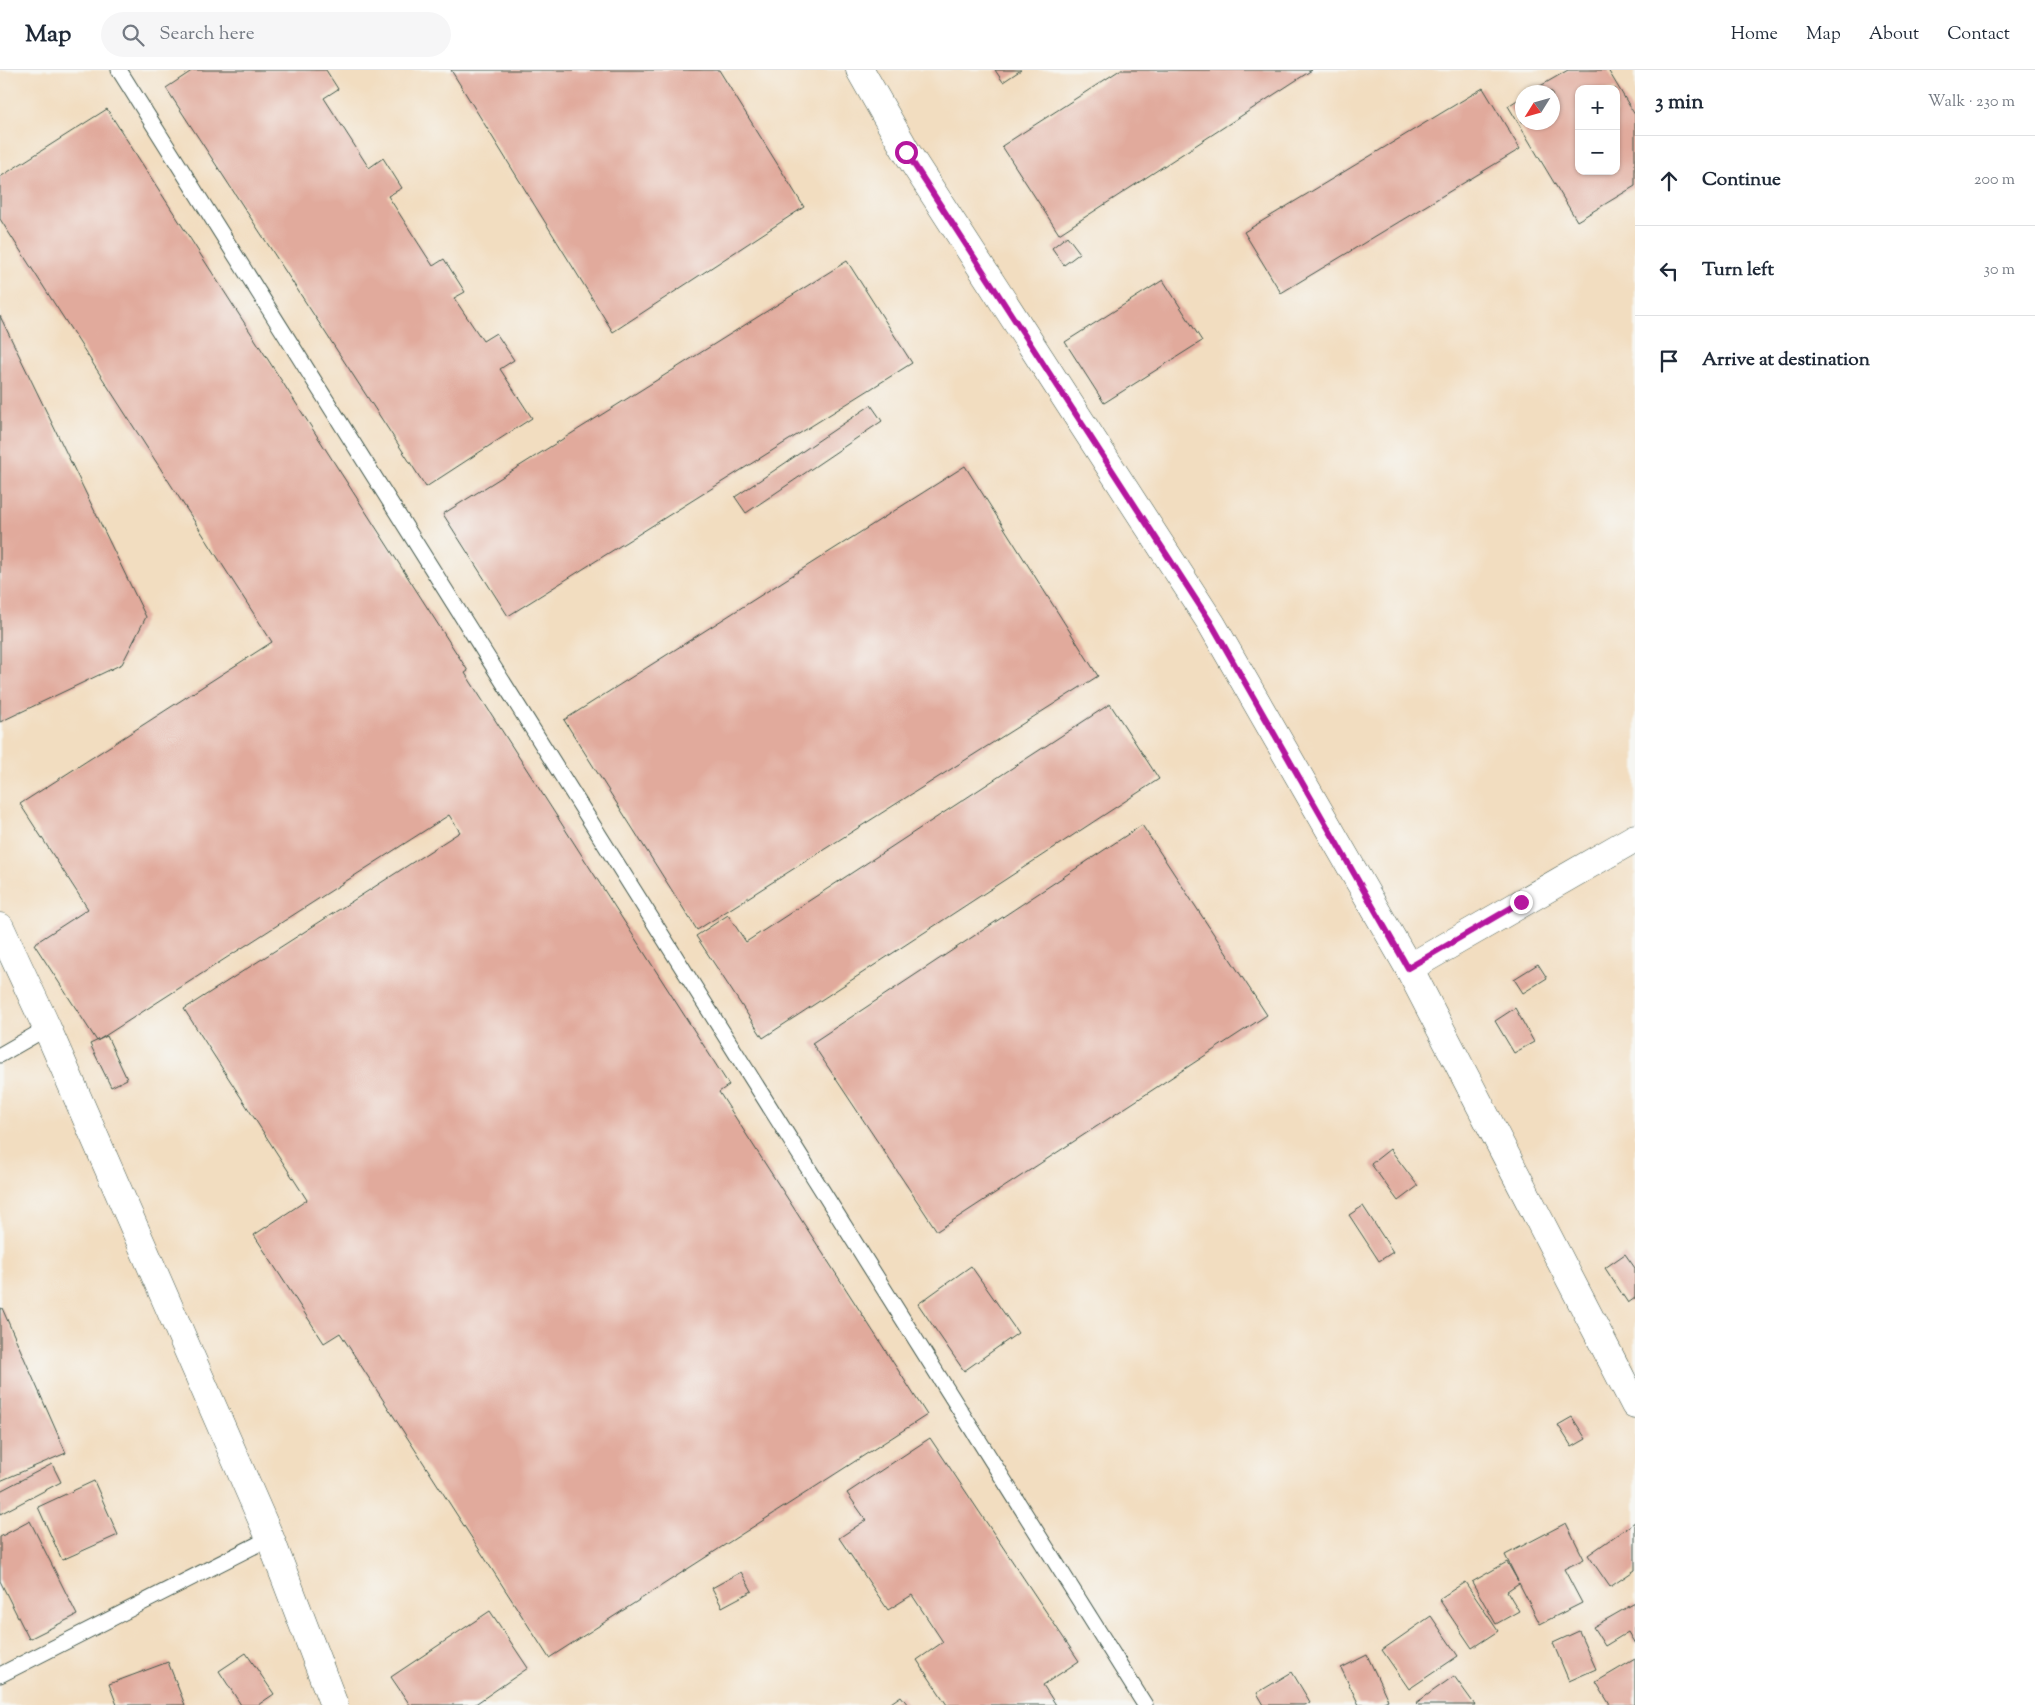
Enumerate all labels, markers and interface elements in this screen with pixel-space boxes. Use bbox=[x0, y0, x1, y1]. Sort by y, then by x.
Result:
search box bbox=[101, 12, 451, 57]
text: Map bbox=[25, 18, 71, 52]
icon: search bbox=[119, 21, 147, 49]
text: Search here bbox=[159, 21, 255, 48]
text: Home bbox=[1731, 22, 1778, 48]
text: Map bbox=[1806, 22, 1841, 48]
text: About bbox=[1869, 22, 1919, 48]
text: Contact bbox=[1947, 22, 2010, 48]
north arrow bbox=[1515, 85, 1560, 130]
map controls bbox=[1575, 85, 1620, 175]
button: + bbox=[1575, 85, 1620, 130]
text: 3 min bbox=[1655, 88, 1704, 118]
text: Walk · 230 m bbox=[1928, 91, 2015, 114]
button: − bbox=[1575, 130, 1620, 175]
route start bbox=[895, 141, 918, 164]
icon: ahead bbox=[1655, 167, 1683, 195]
text: Continue bbox=[1702, 167, 1781, 194]
text: 200 m bbox=[1974, 169, 2015, 192]
icon: left bbox=[1655, 257, 1683, 285]
text: Turn left bbox=[1702, 257, 1774, 284]
text: 30 m bbox=[1984, 259, 2015, 282]
icon: arrive bbox=[1655, 347, 1683, 375]
text: Arrive at destination bbox=[1702, 347, 1870, 374]
route end bbox=[1510, 891, 1533, 914]

